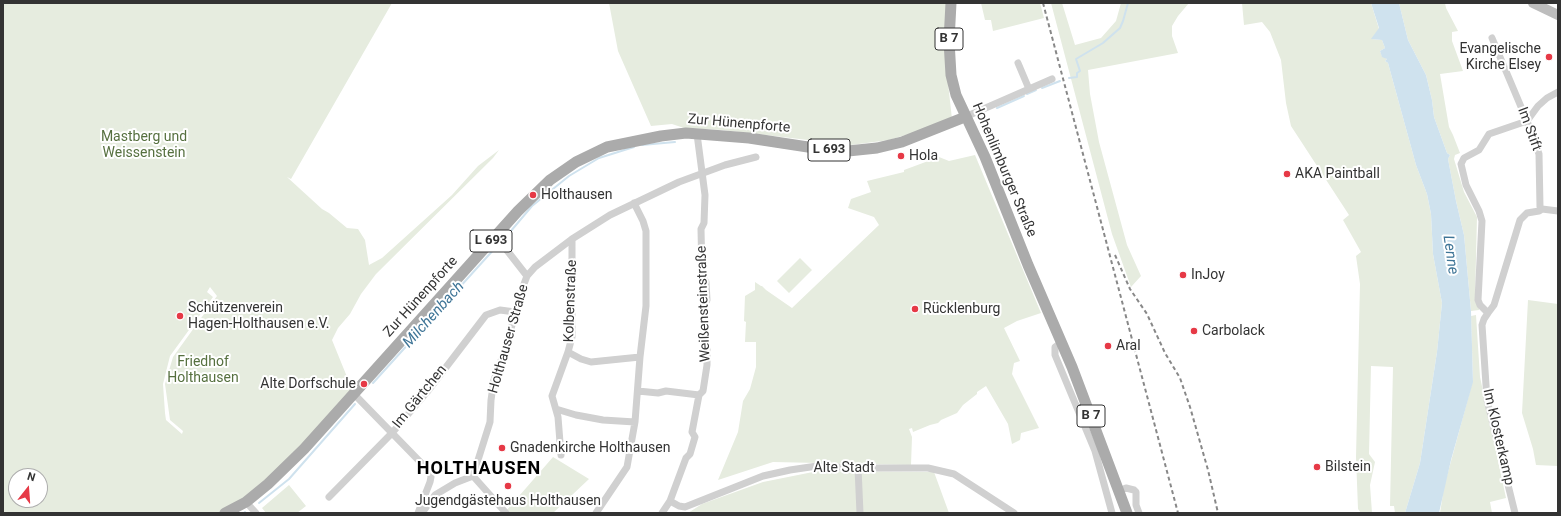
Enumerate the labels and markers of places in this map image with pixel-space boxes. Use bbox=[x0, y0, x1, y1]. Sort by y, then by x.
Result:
place label: Evangelische Kirche Elsey bbox=[1459, 41, 1541, 74]
marker: Evangelische Kirche Elsey bbox=[1544, 52, 1554, 62]
place label: Hola bbox=[909, 148, 938, 164]
marker: Hola bbox=[896, 151, 906, 161]
place label: AKA Paintball bbox=[1295, 166, 1380, 182]
marker: AKA Paintball bbox=[1282, 169, 1292, 179]
place label: Holthausen bbox=[541, 187, 612, 203]
marker: Holthausen bbox=[528, 190, 538, 200]
place label: InJoy bbox=[1191, 267, 1225, 283]
marker: InJoy bbox=[1178, 270, 1188, 280]
place label: Schützenverein Hagen-Holthausen e.V. bbox=[188, 300, 330, 332]
place label: Rücklenburg bbox=[923, 301, 1000, 317]
marker: Rücklenburg bbox=[910, 304, 920, 314]
marker: Schützenverein Hagen-Holthausen e.V. bbox=[175, 311, 185, 321]
place label: Carbolack bbox=[1202, 323, 1265, 339]
marker: Carbolack bbox=[1189, 326, 1199, 336]
place label: Aral bbox=[1116, 338, 1141, 354]
marker: Aral bbox=[1103, 341, 1113, 351]
place label: Alte Dorfschule bbox=[260, 376, 356, 392]
marker: Alte Dorfschule bbox=[359, 379, 369, 389]
place label: Gnadenkirche Holthausen bbox=[510, 440, 670, 456]
marker: Gnadenkirche Holthausen bbox=[497, 443, 507, 453]
place label: Bilstein bbox=[1325, 459, 1371, 475]
marker: Bilstein bbox=[1312, 462, 1322, 472]
marker: Jugendgästehaus Holthausen bbox=[503, 481, 513, 491]
place label: Jugendgästehaus Holthausen bbox=[415, 493, 601, 509]

